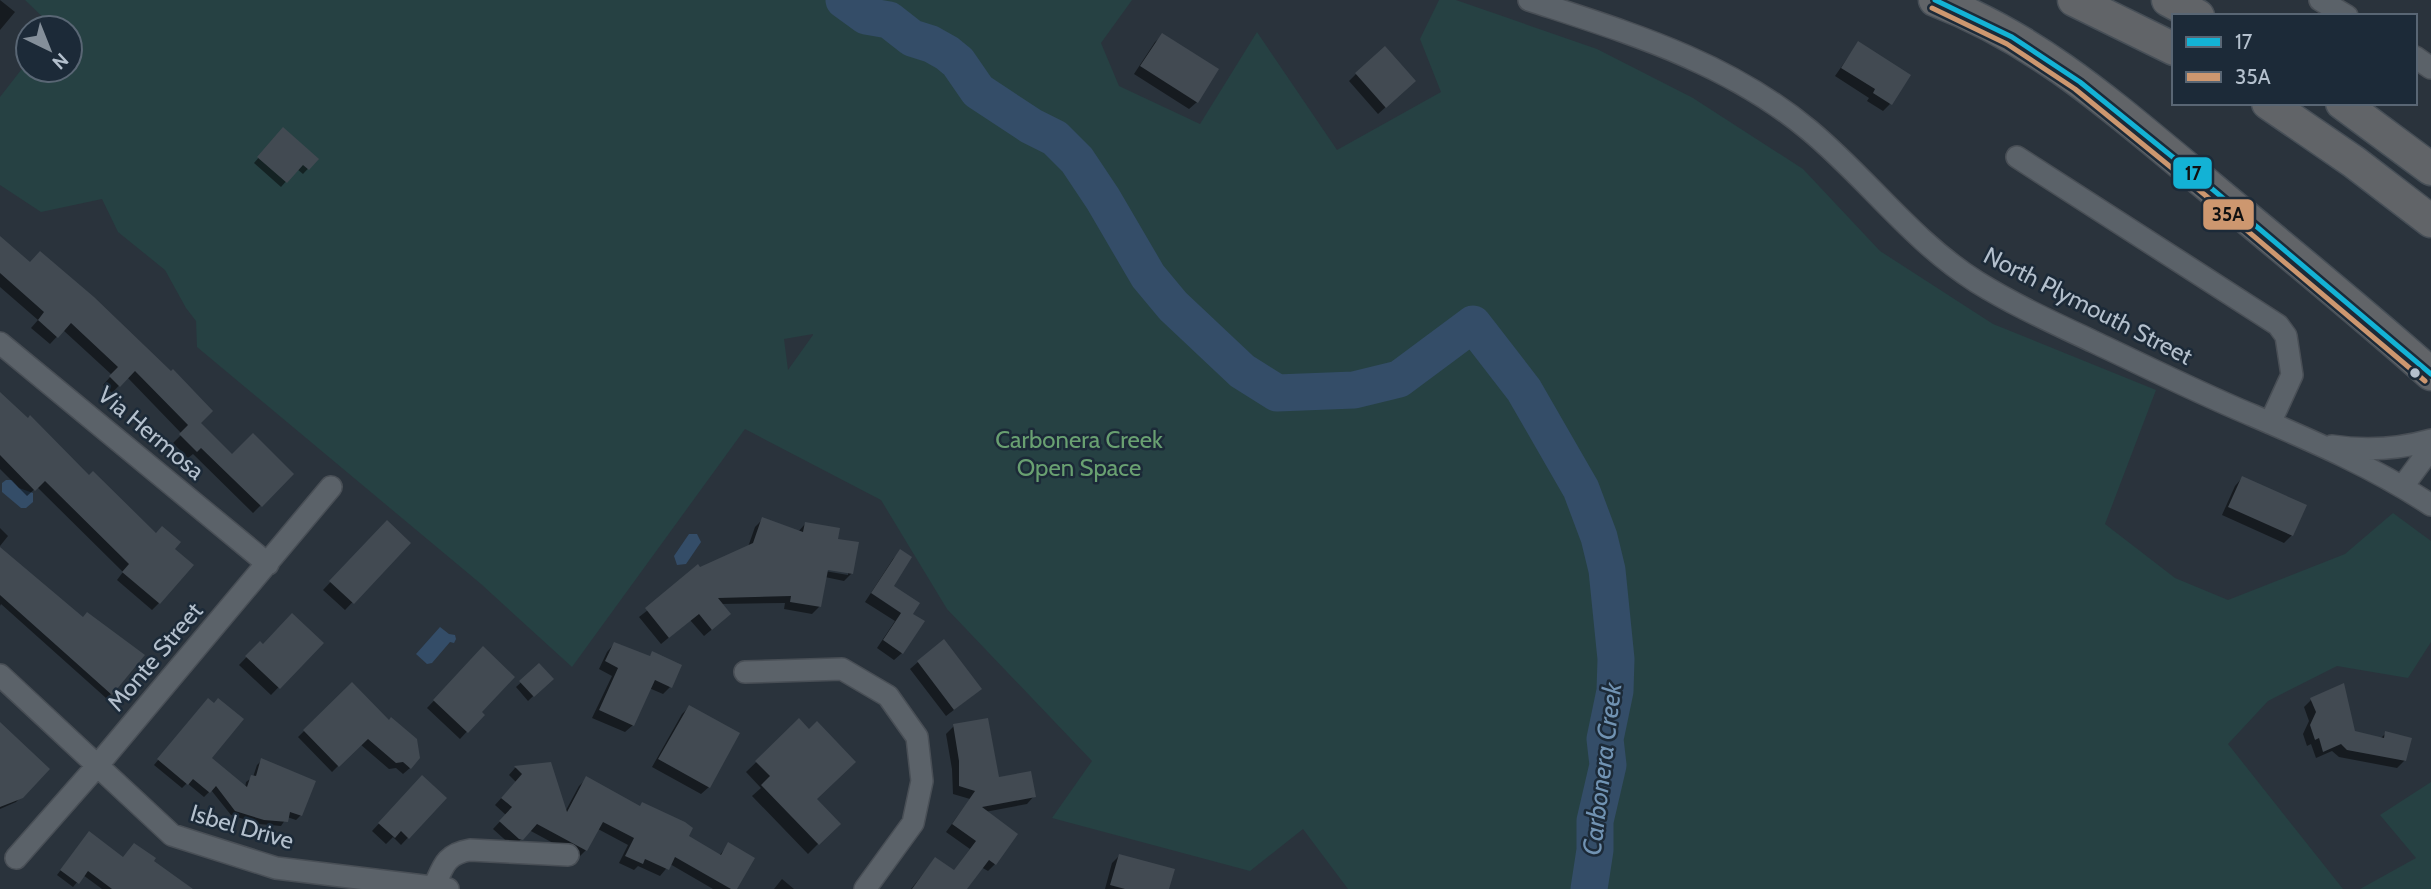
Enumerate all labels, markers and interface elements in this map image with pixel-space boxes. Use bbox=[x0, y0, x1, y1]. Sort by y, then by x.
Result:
north arrow bbox=[14, 14, 84, 84]
legend bbox=[2172, 14, 2417, 105]
text: 17 bbox=[2235, 29, 2253, 54]
text: N bbox=[47, 48, 73, 74]
text: 35A bbox=[2235, 64, 2271, 89]
line badge: 17 bbox=[2172, 156, 2213, 190]
text: 17 bbox=[2185, 162, 2202, 185]
line badge: 35A bbox=[2202, 198, 2255, 231]
text: 35A bbox=[2212, 203, 2244, 226]
street label: North Plymouth Street bbox=[1979, 240, 2197, 371]
unlabelled marker bbox=[2408, 366, 2422, 380]
street label: Via Hermosa bbox=[92, 380, 211, 486]
park label: Carbonera Creek Open Space bbox=[995, 425, 1163, 482]
street label: Monte Street bbox=[101, 596, 208, 717]
water label: Carbonera Creek bbox=[1576, 680, 1629, 857]
street label: Isbel Drive bbox=[187, 798, 297, 855]

